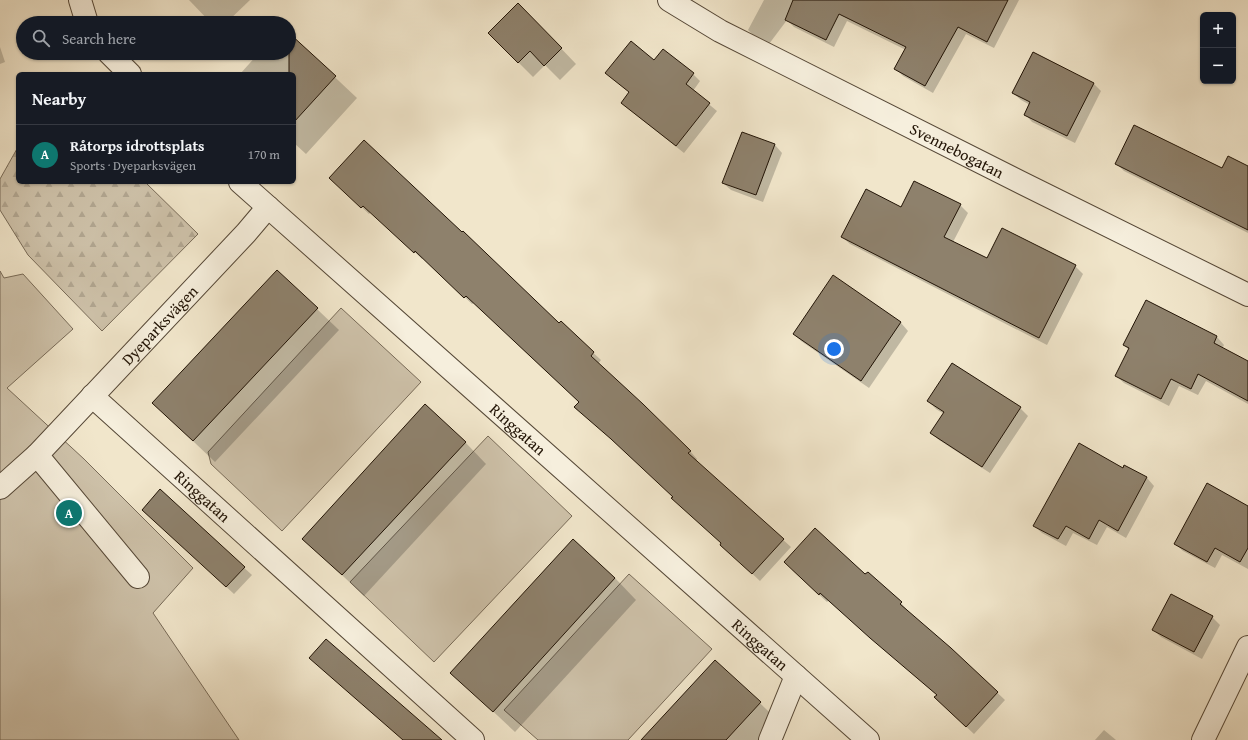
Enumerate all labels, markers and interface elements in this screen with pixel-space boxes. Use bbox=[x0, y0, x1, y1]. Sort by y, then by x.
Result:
map controls bbox=[1200, 12, 1236, 84]
button: + bbox=[1200, 12, 1236, 48]
search box bbox=[16, 16, 296, 60]
icon: search bbox=[30, 27, 52, 49]
text: Search here bbox=[62, 28, 136, 49]
button: − bbox=[1200, 48, 1236, 84]
text: Nearby bbox=[32, 86, 86, 111]
street label: Svennebogatan bbox=[906, 117, 1008, 184]
text: Råtorps idrottsplats bbox=[70, 135, 205, 156]
text: A bbox=[41, 145, 49, 164]
text: 170 m bbox=[248, 145, 280, 164]
text: Sports · Dyeparksvägen bbox=[70, 156, 196, 175]
street label: Dyeparksvägen bbox=[116, 280, 203, 370]
your location bbox=[824, 339, 844, 359]
street label: Ringgatan bbox=[485, 397, 552, 461]
street label: Ringgatan bbox=[169, 464, 236, 528]
pin: A bbox=[56, 498, 82, 528]
street label: Ringgatan bbox=[727, 613, 794, 676]

